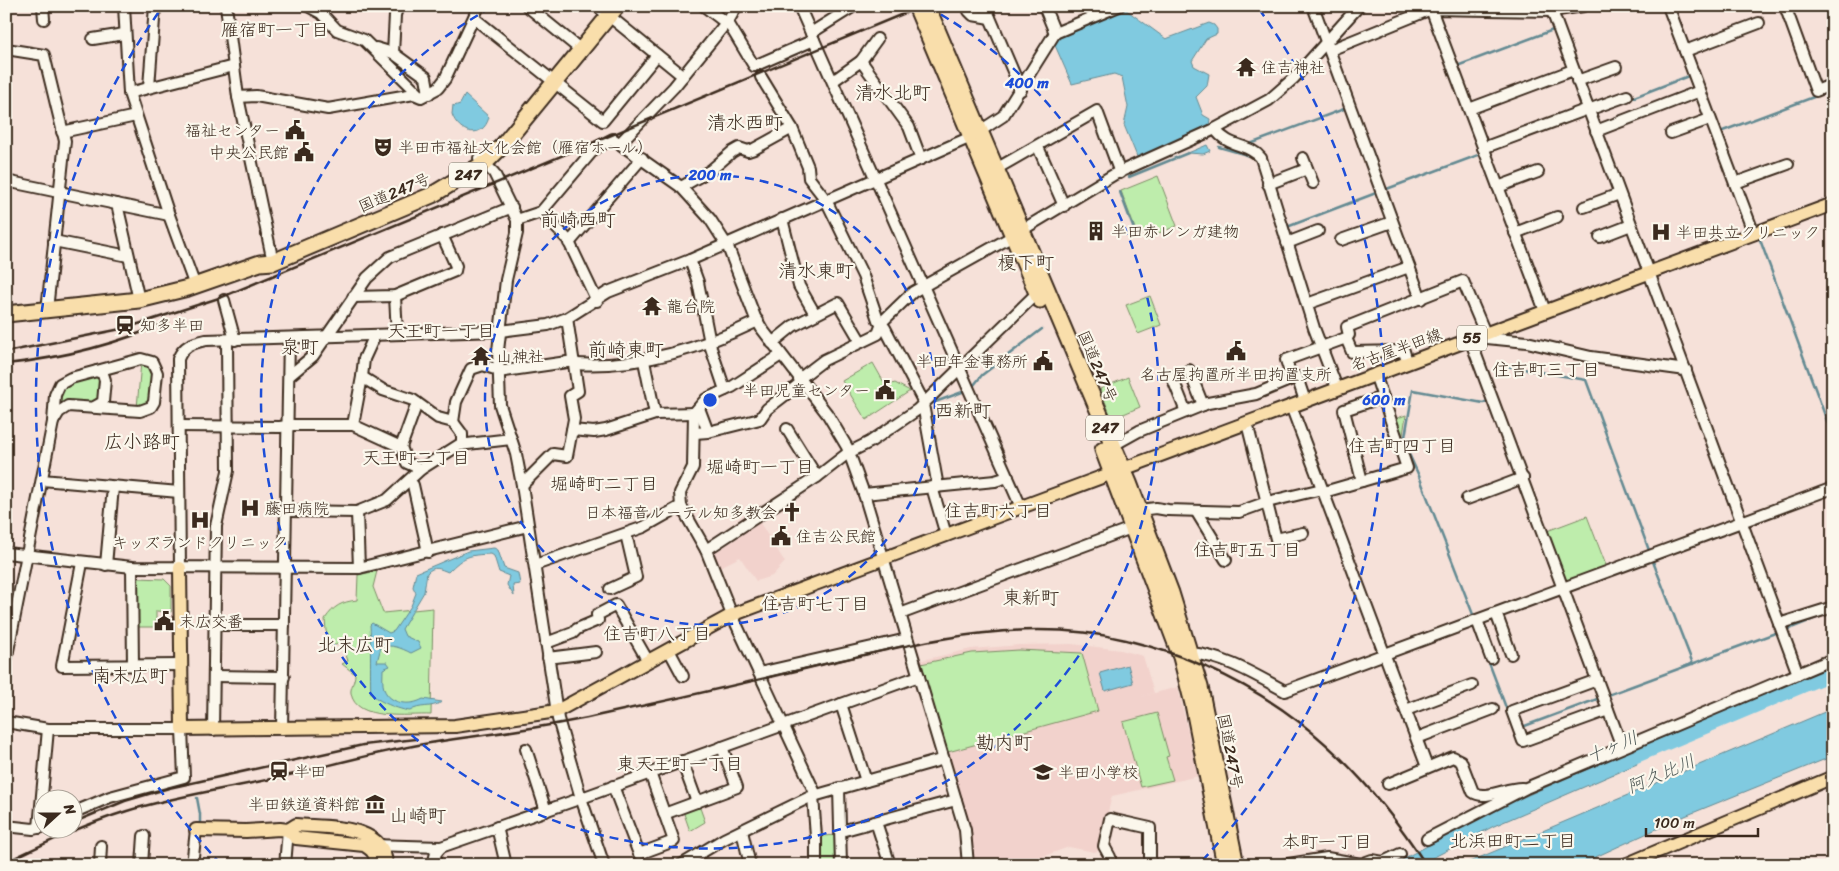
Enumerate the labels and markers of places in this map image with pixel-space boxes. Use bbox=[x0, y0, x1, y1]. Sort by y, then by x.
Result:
place label: 住吉神社 bbox=[1261, 53, 1325, 82]
temple icon: 住吉神社 bbox=[1235, 56, 1257, 78]
place label: 福祉センター bbox=[185, 116, 280, 145]
public building icon: 福祉センター bbox=[284, 119, 306, 141]
place label: 半田市福祉文化会館（雁宿ホール） bbox=[398, 133, 653, 162]
theatre icon: 半田市福祉文化会館（雁宿ホール） bbox=[372, 136, 394, 158]
place label: 中央公民館 bbox=[209, 138, 289, 167]
public building icon: 中央公民館 bbox=[293, 141, 315, 163]
place label: 半田赤レンガ建物 bbox=[1111, 217, 1239, 246]
place label: 半田共立クリニック bbox=[1676, 218, 1820, 247]
building icon: 半田赤レンガ建物 bbox=[1085, 220, 1107, 242]
hospital icon: 半田共立クリニック bbox=[1650, 221, 1672, 243]
place label: 龍台院 bbox=[667, 292, 715, 321]
temple icon: 龍台院 bbox=[641, 295, 663, 317]
place label: 知多半田 bbox=[140, 311, 204, 340]
station icon: 知多半田 bbox=[114, 314, 136, 336]
public building icon: 名古屋拘置所半田拘置支所 bbox=[1225, 340, 1247, 362]
place label: 山神社 bbox=[496, 342, 544, 371]
temple icon: 山神社 bbox=[470, 345, 492, 367]
place label: 半田年金事務所 bbox=[916, 347, 1028, 376]
public building icon: 半田年金事務所 bbox=[1032, 350, 1054, 372]
place label: 名古屋拘置所半田拘置支所 bbox=[1140, 360, 1332, 389]
place label: 半田児童センター bbox=[743, 376, 870, 405]
public building icon: 半田児童センター bbox=[874, 379, 896, 401]
centre of rings bbox=[701, 391, 719, 409]
place label: 藤田病院 bbox=[265, 494, 329, 523]
hospital icon: 藤田病院 bbox=[239, 497, 261, 519]
place label: 日本福音ルーテル知多教会 bbox=[585, 498, 777, 527]
church icon: 日本福音ルーテル知多教会 bbox=[781, 501, 803, 523]
hospital icon: キッズランドクリニック bbox=[189, 509, 211, 531]
place label: 住吉公民館 bbox=[796, 522, 876, 551]
public building icon: 住吉公民館 bbox=[770, 525, 792, 547]
place label: キッズランドクリニック bbox=[112, 528, 288, 557]
place label: 末広交番 bbox=[179, 607, 243, 636]
public building icon: 末広交番 bbox=[153, 610, 175, 632]
place label: 半田 bbox=[294, 757, 326, 786]
place label: 半田小学校 bbox=[1058, 758, 1138, 787]
station icon: 半田 bbox=[268, 760, 290, 782]
school or university icon: 半田小学校 bbox=[1032, 761, 1054, 783]
place label: 半田鉄道資料館 bbox=[248, 790, 360, 819]
museum icon: 半田鉄道資料館 bbox=[364, 793, 386, 815]

